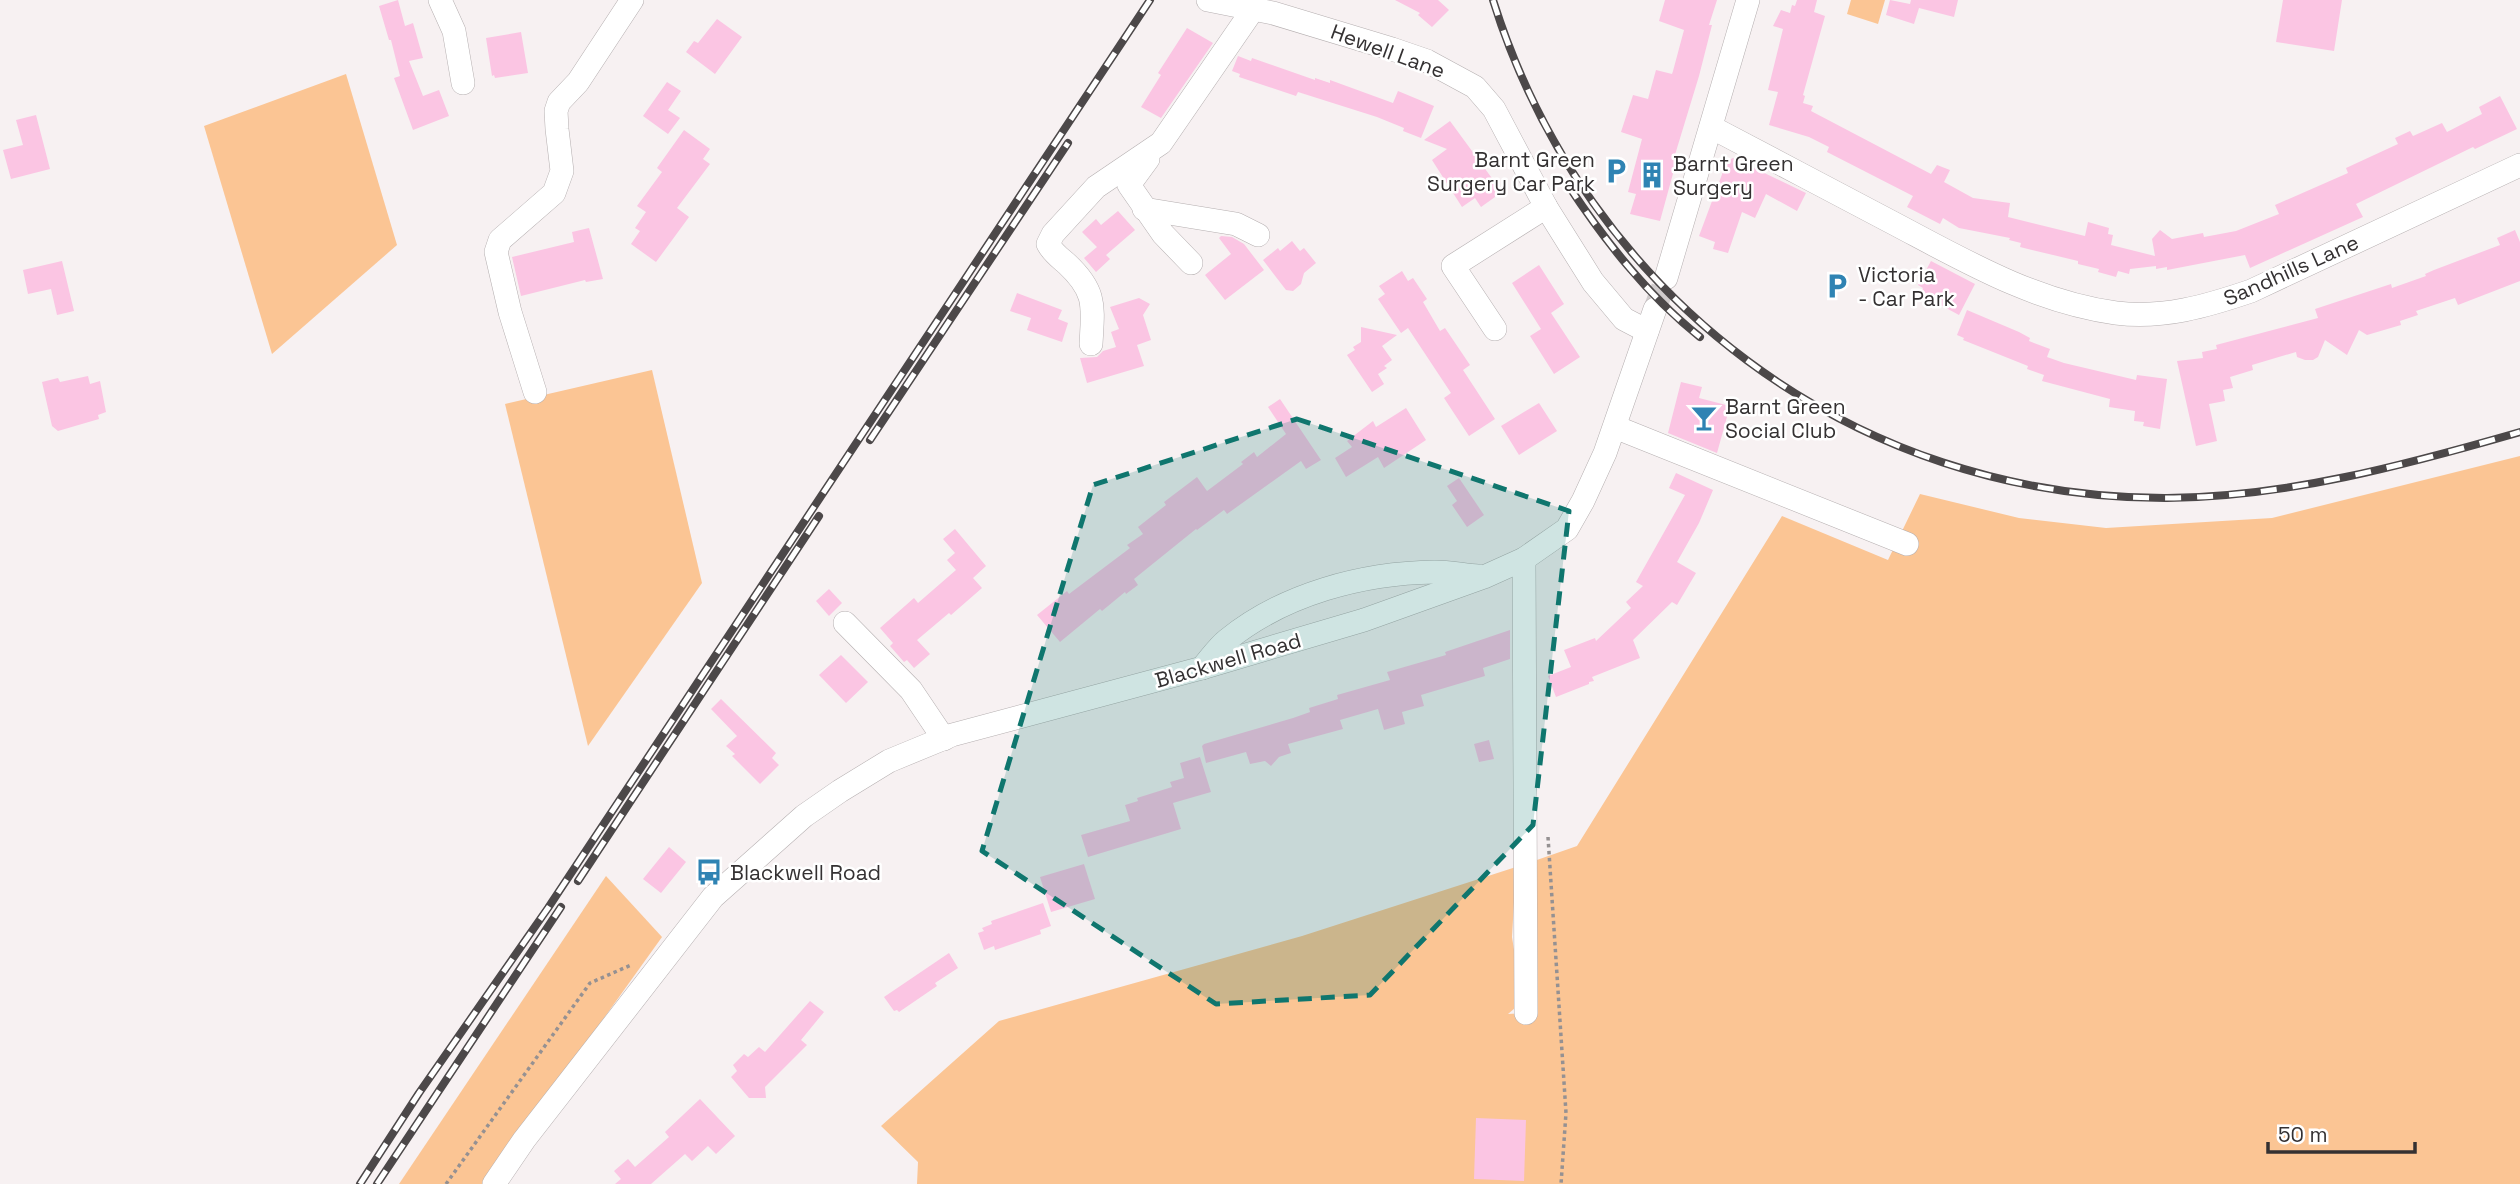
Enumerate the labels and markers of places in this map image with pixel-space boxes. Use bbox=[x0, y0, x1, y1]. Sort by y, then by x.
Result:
place label: Barnt Green Surgery Car Park bbox=[1427, 146, 1595, 197]
place label: Barnt Green Surgery bbox=[1673, 150, 1794, 201]
parking icon: Barnt Green Surgery Car Park bbox=[1601, 156, 1631, 186]
building icon: Barnt Green Surgery bbox=[1637, 160, 1667, 190]
place label: Victoria - Car Park bbox=[1858, 261, 1955, 312]
parking icon: Victoria - Car Park bbox=[1822, 271, 1852, 301]
place label: Barnt Green Social Club bbox=[1725, 393, 1846, 444]
bar icon: Barnt Green Social Club bbox=[1689, 403, 1719, 433]
bus stop icon: Blackwell Road bbox=[694, 857, 724, 887]
place label: Blackwell Road bbox=[730, 859, 881, 886]

